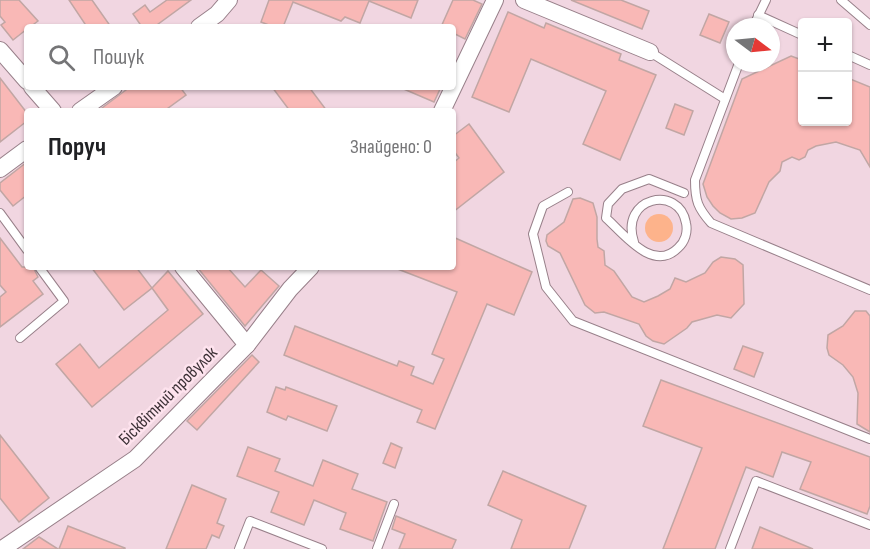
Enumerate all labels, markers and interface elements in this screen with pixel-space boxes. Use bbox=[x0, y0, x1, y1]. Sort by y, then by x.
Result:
north arrow bbox=[726, 18, 780, 72]
map controls bbox=[798, 18, 852, 126]
button: + bbox=[798, 18, 852, 72]
search box bbox=[24, 24, 456, 90]
icon: search bbox=[45, 41, 78, 74]
text: Пошук bbox=[93, 44, 144, 71]
button: − bbox=[798, 72, 852, 126]
text: Поруч bbox=[48, 132, 106, 163]
text: Знайдено: 0 bbox=[350, 135, 432, 159]
street label: Бісквітний провулок bbox=[114, 342, 222, 450]

